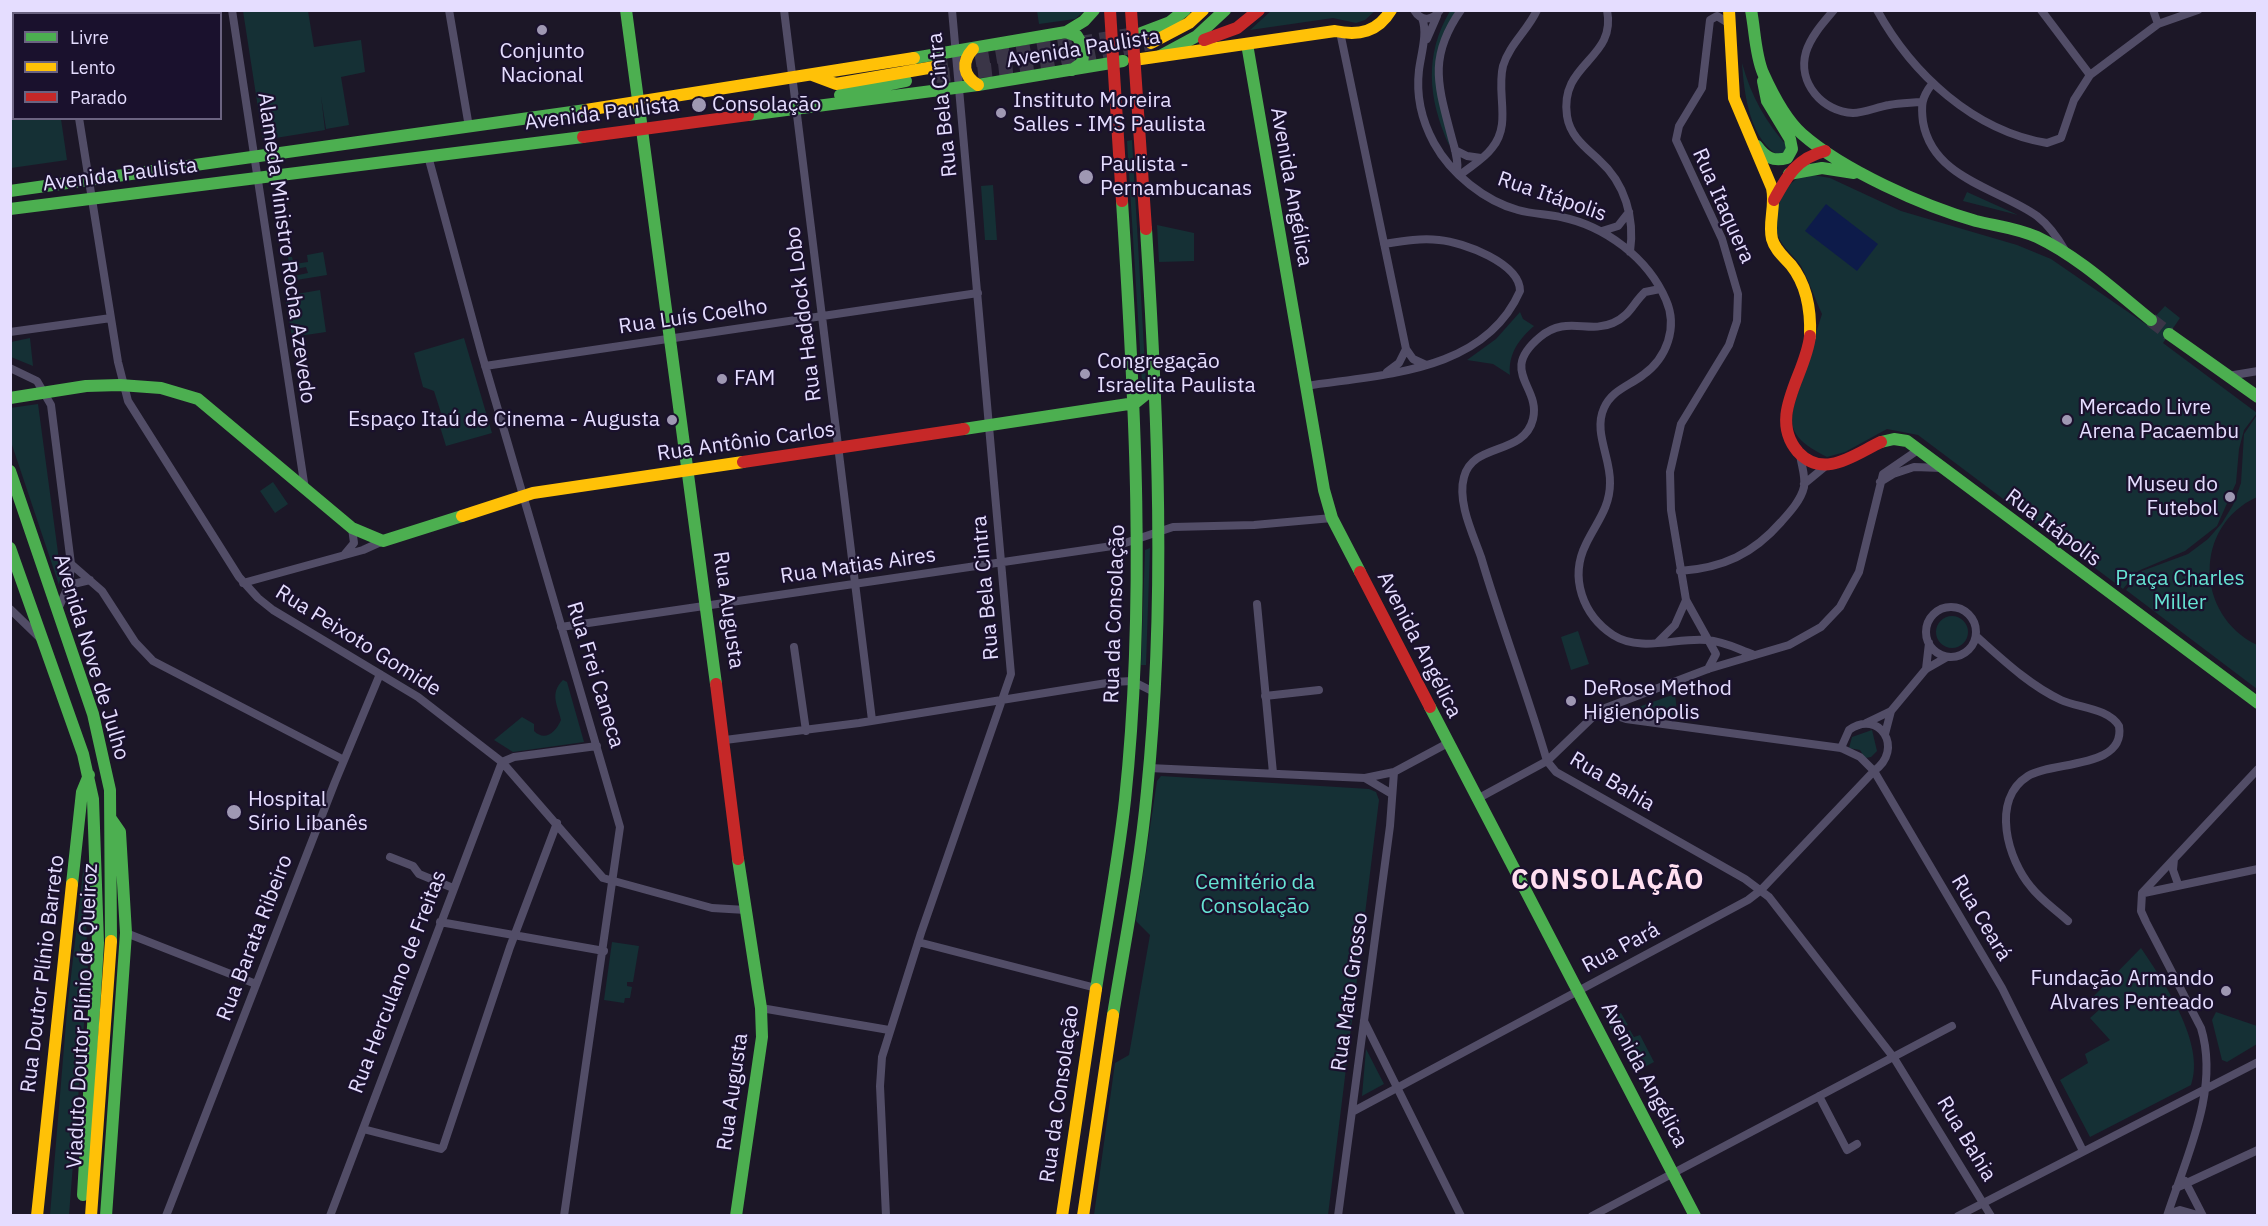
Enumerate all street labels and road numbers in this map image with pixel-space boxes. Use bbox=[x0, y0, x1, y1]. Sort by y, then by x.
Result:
street label: Avenida Paulista bbox=[1004, 24, 1162, 74]
street label: Rua Bela Cintra bbox=[923, 32, 963, 178]
street label: Alameda Ministro Rocha Azevedo bbox=[252, 91, 320, 405]
street label: Avenida Paulista bbox=[523, 92, 681, 136]
street label: Avenida Angélica bbox=[1265, 106, 1317, 268]
street label: Rua Itaquera bbox=[1686, 145, 1760, 267]
street label: Avenida Paulista bbox=[41, 153, 199, 197]
street label: Rua Itápolis bbox=[1494, 167, 1610, 227]
street label: Rua Haddock Lobo bbox=[781, 225, 827, 403]
street label: Rua Luís Coelho bbox=[617, 294, 769, 340]
street label: Rua Antônio Carlos bbox=[655, 417, 837, 467]
street label: Rua Itápolis bbox=[2000, 484, 2106, 572]
street label: Rua Bela Cintra bbox=[967, 515, 1005, 661]
street label: Rua da Consolação bbox=[1099, 524, 1131, 704]
street label: Rua Matias Aires bbox=[779, 543, 937, 589]
street label: Rua Augusta bbox=[707, 550, 749, 670]
street label: Avenida Nove de Julho bbox=[48, 551, 134, 763]
street label: Avenida Angélica bbox=[1371, 568, 1467, 722]
street label: Rua Peixoto Gomide bbox=[271, 580, 445, 702]
street label: Rua Frei Caneca bbox=[561, 599, 629, 751]
street label: Rua Bahia bbox=[1565, 747, 1659, 817]
street label: Rua Barata Ribeiro bbox=[212, 851, 298, 1025]
street label: Rua Doutor Plínio Barreto bbox=[16, 854, 70, 1094]
street label: Viaduto Doutor Plínio de Queiroz bbox=[62, 863, 104, 1169]
street label: Rua Herculano de Freitas bbox=[344, 867, 452, 1097]
street label: Rua Ceará bbox=[1945, 870, 2017, 966]
street label: Rua Mato Grosso bbox=[1326, 911, 1374, 1073]
street label: Rua Pará bbox=[1578, 917, 1664, 979]
street label: Avenida Angélica bbox=[1595, 998, 1693, 1152]
street label: Rua da Consolação bbox=[1035, 1004, 1085, 1184]
street label: Rua Augusta bbox=[712, 1032, 754, 1152]
street label: Rua Bahia bbox=[1931, 1092, 2001, 1186]

